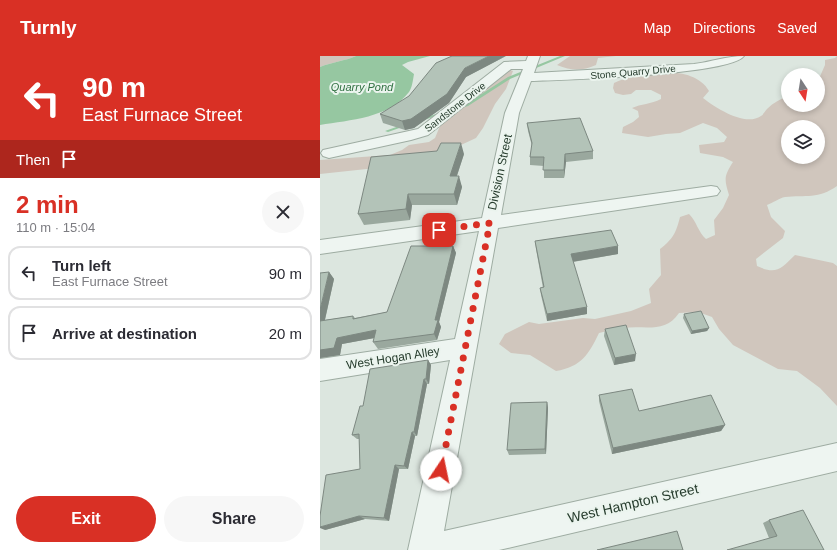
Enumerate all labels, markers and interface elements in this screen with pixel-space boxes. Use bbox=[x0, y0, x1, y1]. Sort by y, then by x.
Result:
text: Turnly bbox=[20, 17, 77, 38]
text: Map bbox=[644, 20, 671, 36]
text: Directions bbox=[693, 20, 755, 36]
text: Saved bbox=[777, 20, 817, 36]
street label: Stone Quarry Drive bbox=[590, 63, 677, 81]
north arrow bbox=[781, 68, 825, 112]
map controls bbox=[781, 68, 825, 164]
icon: left bbox=[16, 72, 68, 124]
text: 90 m bbox=[82, 72, 146, 103]
street label: Sandstone Drive bbox=[422, 80, 488, 134]
water label: Quarry Pond bbox=[331, 81, 394, 93]
text: East Furnace Street bbox=[82, 105, 242, 125]
button: layers bbox=[781, 120, 825, 164]
street label: Division Street bbox=[485, 132, 515, 211]
icon: arrive bbox=[58, 148, 80, 170]
text: Then bbox=[16, 151, 50, 168]
text: 2 min bbox=[16, 191, 79, 218]
button: close bbox=[262, 191, 304, 233]
pin bbox=[422, 213, 456, 247]
icon: arrive bbox=[428, 219, 450, 241]
text: 110 m · 15:04 bbox=[16, 220, 95, 235]
text: Turn left bbox=[52, 257, 111, 274]
icon: left bbox=[18, 262, 40, 284]
text: 90 m bbox=[269, 265, 302, 282]
text: East Furnace Street bbox=[52, 274, 168, 289]
icon: arrive bbox=[18, 322, 40, 344]
text: Arrive at destination bbox=[52, 325, 197, 342]
text: 20 m bbox=[269, 325, 302, 342]
street label: West Hogan Alley bbox=[345, 344, 441, 372]
position arrow bbox=[420, 449, 462, 491]
street label: West Hampton Street bbox=[566, 480, 700, 526]
button: Exit bbox=[16, 496, 156, 542]
button: Share bbox=[164, 496, 304, 542]

